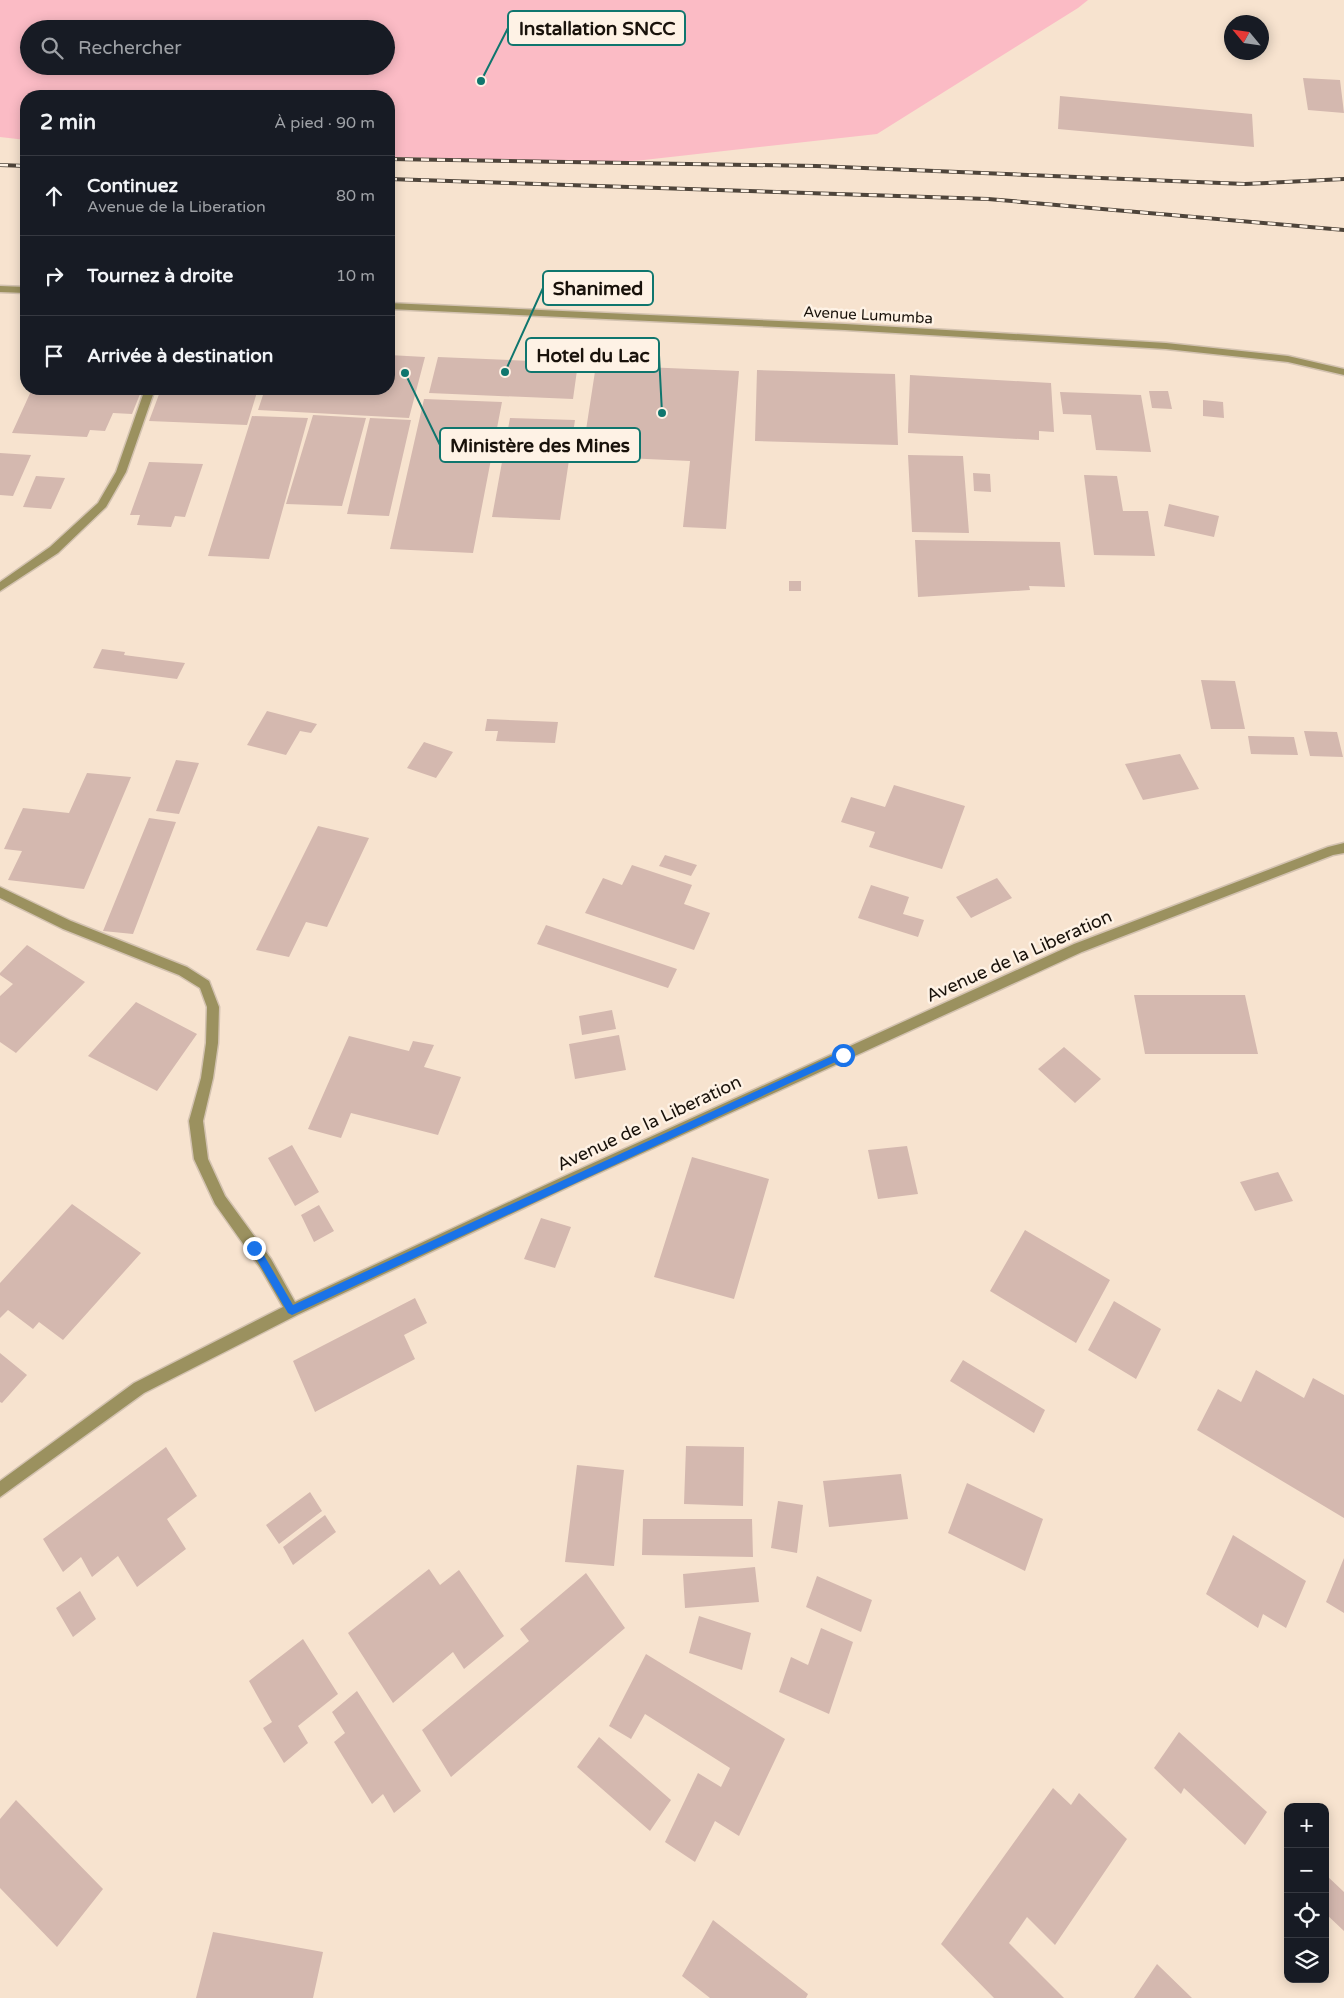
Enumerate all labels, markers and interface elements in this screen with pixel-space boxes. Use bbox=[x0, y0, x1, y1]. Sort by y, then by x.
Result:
callout: Installation SNCC bbox=[508, 11, 685, 45]
north arrow bbox=[1224, 15, 1269, 60]
text: Installation SNCC bbox=[519, 18, 675, 40]
search box bbox=[20, 20, 395, 75]
icon: search bbox=[38, 34, 66, 62]
text: Rechercher bbox=[78, 37, 181, 59]
text: 2 min bbox=[40, 110, 96, 135]
text: À pied · 90 m bbox=[274, 113, 375, 133]
text: Continuez bbox=[87, 175, 178, 197]
icon: ahead bbox=[40, 182, 68, 210]
text: 80 m bbox=[336, 186, 375, 206]
text: Avenue de la Liberation bbox=[87, 197, 266, 217]
icon: right bbox=[40, 262, 68, 290]
text: Tournez à droite bbox=[87, 265, 233, 287]
text: 10 m bbox=[336, 266, 375, 286]
callout: Shanimed bbox=[543, 271, 653, 305]
text: Shanimed bbox=[553, 278, 643, 300]
street label: Avenue Lumumba bbox=[803, 303, 933, 327]
callout: Hotel du Lac bbox=[526, 338, 659, 372]
icon: arrive bbox=[40, 342, 68, 370]
text: Arrivée à destination bbox=[87, 345, 273, 367]
text: Hotel du Lac bbox=[536, 345, 650, 367]
callout: Ministère des Mines bbox=[440, 428, 640, 462]
text: Ministère des Mines bbox=[450, 435, 630, 457]
street label: Avenue de la Liberation bbox=[923, 905, 1115, 1007]
route start bbox=[832, 1044, 855, 1067]
street label: Avenue de la Liberation bbox=[553, 1071, 745, 1175]
route end bbox=[243, 1237, 266, 1260]
map controls bbox=[1284, 1803, 1329, 1983]
button: + bbox=[1284, 1803, 1329, 1848]
button: − bbox=[1284, 1848, 1329, 1893]
button: locate bbox=[1284, 1893, 1329, 1938]
button: layers bbox=[1284, 1938, 1329, 1983]

